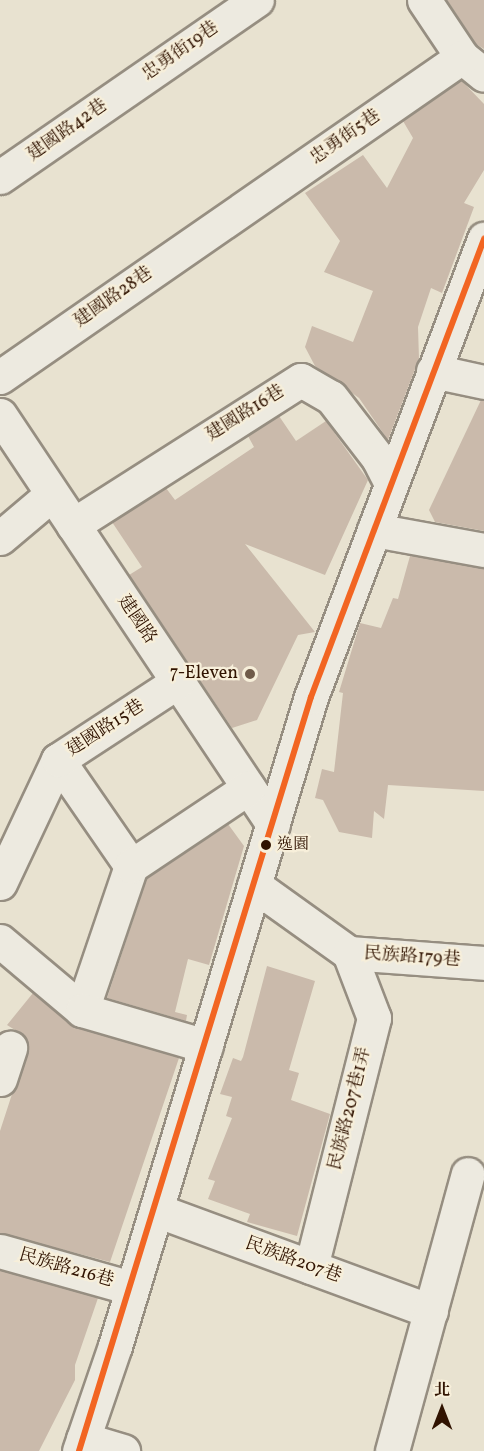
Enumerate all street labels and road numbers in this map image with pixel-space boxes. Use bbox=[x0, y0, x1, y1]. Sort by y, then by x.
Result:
street label: 忠勇街19巷 bbox=[139, 18, 223, 86]
street label: 建國路42巷 bbox=[24, 96, 112, 166]
street label: 忠勇街5巷 bbox=[307, 106, 385, 170]
street label: 建國路28巷 bbox=[71, 263, 157, 333]
street label: 建國路16巷 bbox=[203, 382, 289, 446]
street label: 建國路 bbox=[112, 592, 160, 648]
street label: 建國路15巷 bbox=[63, 696, 149, 762]
street label: 民族路179巷 bbox=[363, 944, 461, 972]
street label: 民族路207巷1弄 bbox=[325, 1045, 377, 1173]
street label: 民族路207巷 bbox=[242, 1234, 344, 1288]
street label: 民族路216巷 bbox=[16, 1245, 116, 1293]

